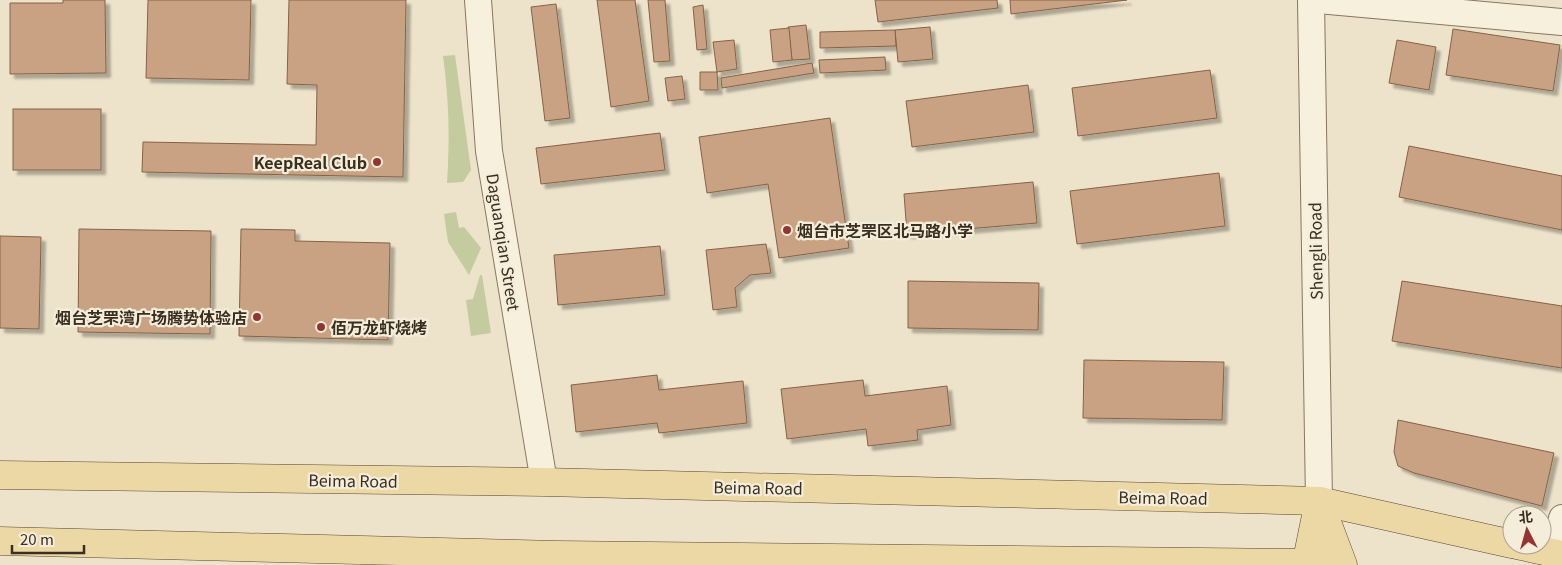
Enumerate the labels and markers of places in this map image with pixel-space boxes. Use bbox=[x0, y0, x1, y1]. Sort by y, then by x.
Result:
place label: KeepReal Club bbox=[254, 150, 367, 174]
marker: KeepReal Club bbox=[371, 156, 383, 168]
place label: 烟台市芝罘区北马路小学 bbox=[797, 218, 973, 242]
marker: 烟台市芝罘区北马路小学 bbox=[781, 224, 793, 236]
place label: 烟台芝罘湾广场腾势体验店 bbox=[55, 305, 247, 329]
marker: 烟台芝罘湾广场腾势体验店 bbox=[251, 311, 263, 323]
place label: 佰万龙虾烧烤 bbox=[331, 315, 427, 339]
marker: 佰万龙虾烧烤 bbox=[315, 321, 327, 333]

